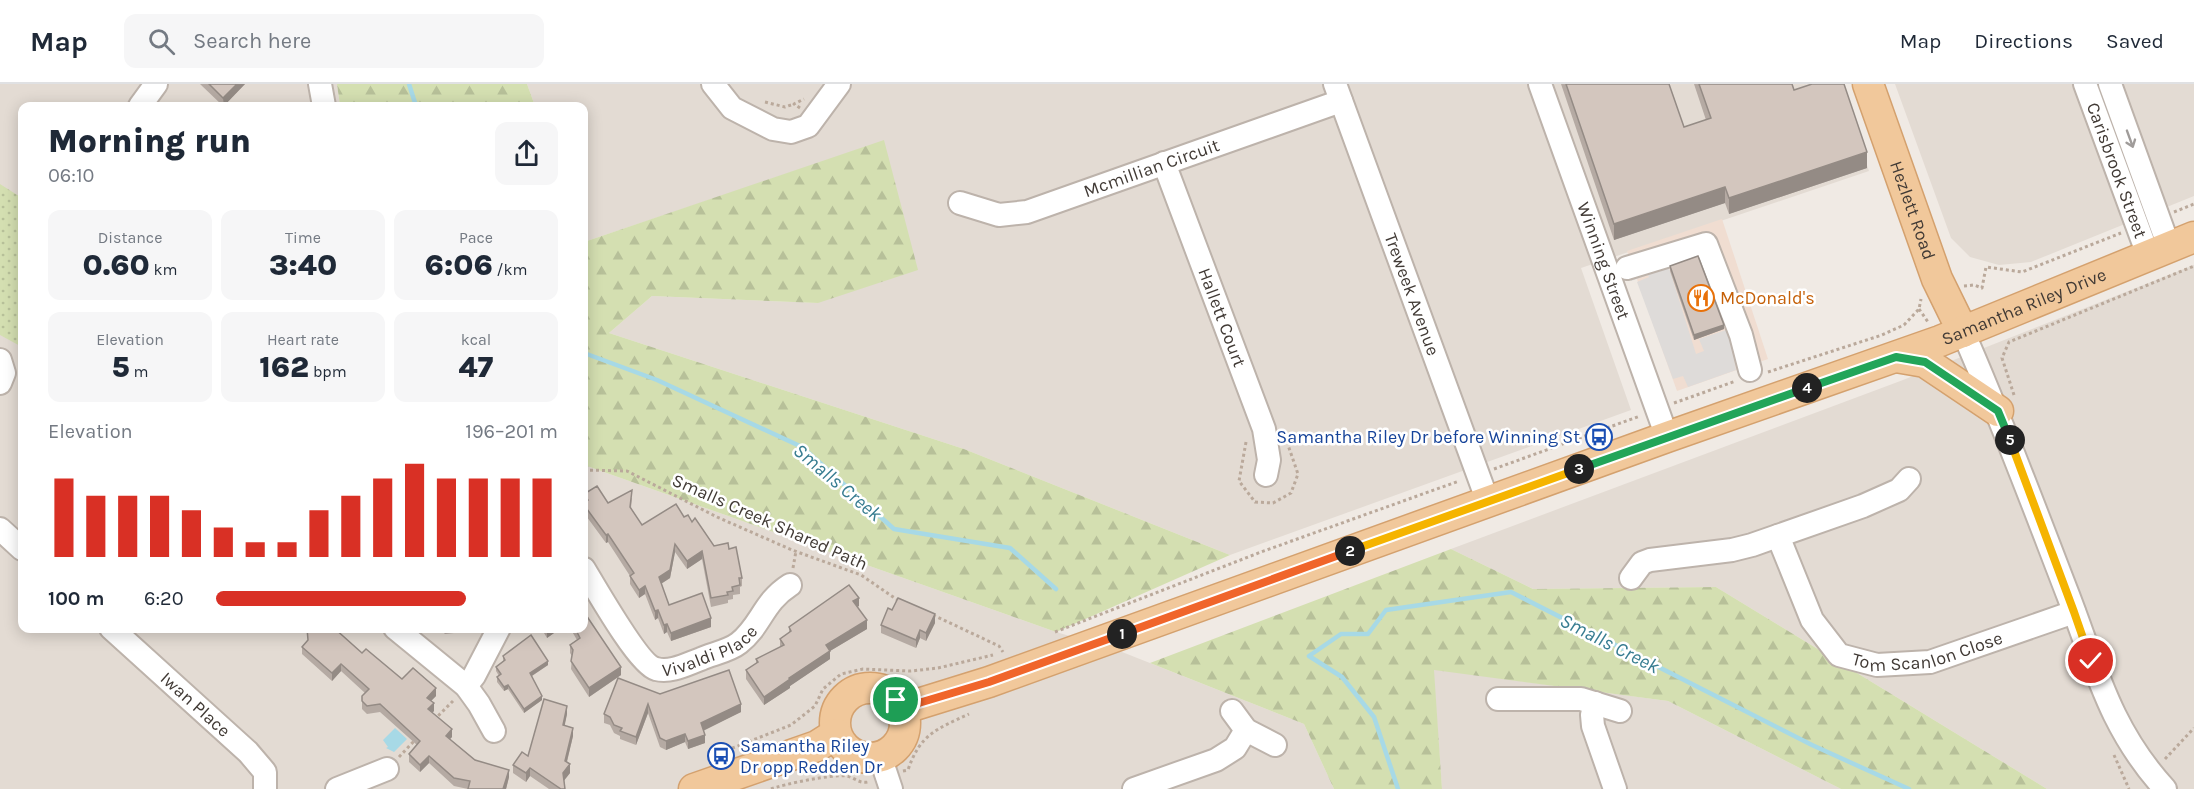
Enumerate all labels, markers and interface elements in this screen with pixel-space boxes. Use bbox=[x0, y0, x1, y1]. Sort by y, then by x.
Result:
search box bbox=[124, 14, 544, 68]
text: Map bbox=[30, 25, 88, 58]
icon: search bbox=[145, 25, 178, 58]
text: Search here bbox=[193, 28, 311, 54]
text: Map bbox=[1900, 29, 1941, 53]
text: Directions bbox=[1974, 29, 2073, 53]
text: Saved bbox=[2106, 29, 2164, 53]
street label: Carisbrook Street bbox=[2082, 99, 2152, 241]
text: Morning run bbox=[48, 122, 251, 160]
button: share bbox=[495, 122, 558, 185]
one-way arrow bbox=[2125, 129, 2136, 148]
street label: Mcmillian Circuit bbox=[1081, 134, 1223, 202]
street label: Hezlett Road bbox=[1885, 158, 1940, 263]
text: 06:10 bbox=[48, 164, 94, 187]
street label: Winning Street bbox=[1572, 199, 1635, 323]
text: Distance bbox=[98, 228, 162, 247]
text: Time bbox=[285, 228, 321, 247]
text: Pace bbox=[459, 228, 493, 247]
street label: Treweek Avenue bbox=[1380, 230, 1444, 359]
text: 0.60 bbox=[82, 247, 150, 283]
text: 3:40 bbox=[269, 247, 337, 283]
text: 6:06 bbox=[425, 247, 493, 283]
text: km bbox=[150, 260, 178, 279]
text: /km bbox=[493, 260, 527, 279]
street label: Samantha Riley Drive bbox=[1938, 263, 2109, 350]
street label: Hallett Court bbox=[1193, 265, 1251, 370]
restaurant icon: McDonald's bbox=[1686, 283, 1716, 313]
place label: McDonald's bbox=[1720, 287, 1815, 309]
text: Elevation bbox=[96, 330, 164, 349]
text: Heart rate bbox=[267, 330, 339, 349]
text: kcal bbox=[461, 330, 491, 349]
text: 5 bbox=[112, 349, 130, 385]
text: 162 bbox=[259, 349, 309, 385]
text: 47 bbox=[459, 349, 493, 385]
text: m bbox=[130, 362, 148, 381]
text: bpm bbox=[309, 362, 347, 381]
pin: 4 bbox=[1792, 373, 1822, 403]
text: 4 bbox=[1802, 378, 1812, 397]
text: Elevation bbox=[48, 420, 133, 443]
text: 196–201 m bbox=[465, 420, 558, 443]
bus stop icon: Samantha Riley Dr before Winning St bbox=[1584, 422, 1614, 452]
pin: 5 bbox=[1995, 425, 2025, 455]
place label: Samantha Riley Dr before Winning St bbox=[1276, 426, 1580, 448]
text: 5 bbox=[2005, 430, 2015, 449]
water label: Smalls Creek bbox=[789, 439, 887, 526]
pin: 3 bbox=[1564, 454, 1594, 484]
text: 3 bbox=[1574, 459, 1584, 478]
street label: Smalls Creek Shared Path bbox=[669, 469, 871, 575]
pin: 2 bbox=[1335, 536, 1365, 566]
text: 2 bbox=[1345, 541, 1355, 560]
text: 100 m bbox=[48, 587, 104, 610]
text: 6:20 bbox=[144, 587, 184, 610]
water label: Smalls Creek bbox=[1556, 609, 1664, 679]
pin: 1 bbox=[1107, 619, 1137, 649]
street label: Vivaldi Place bbox=[661, 621, 762, 681]
text: 1 bbox=[1119, 624, 1125, 643]
street label: Tom Scanlon Close bbox=[1850, 627, 2005, 676]
pin bbox=[2065, 635, 2116, 686]
icon: check bbox=[2074, 644, 2107, 677]
street label: Iwan Place bbox=[156, 667, 235, 742]
pin bbox=[870, 674, 921, 725]
icon: arrive bbox=[879, 683, 912, 716]
place label: Samantha Riley Dr opp Redden Dr bbox=[740, 735, 883, 778]
bus stop icon: Samantha Riley Dr opp Redden Dr bbox=[706, 741, 736, 771]

